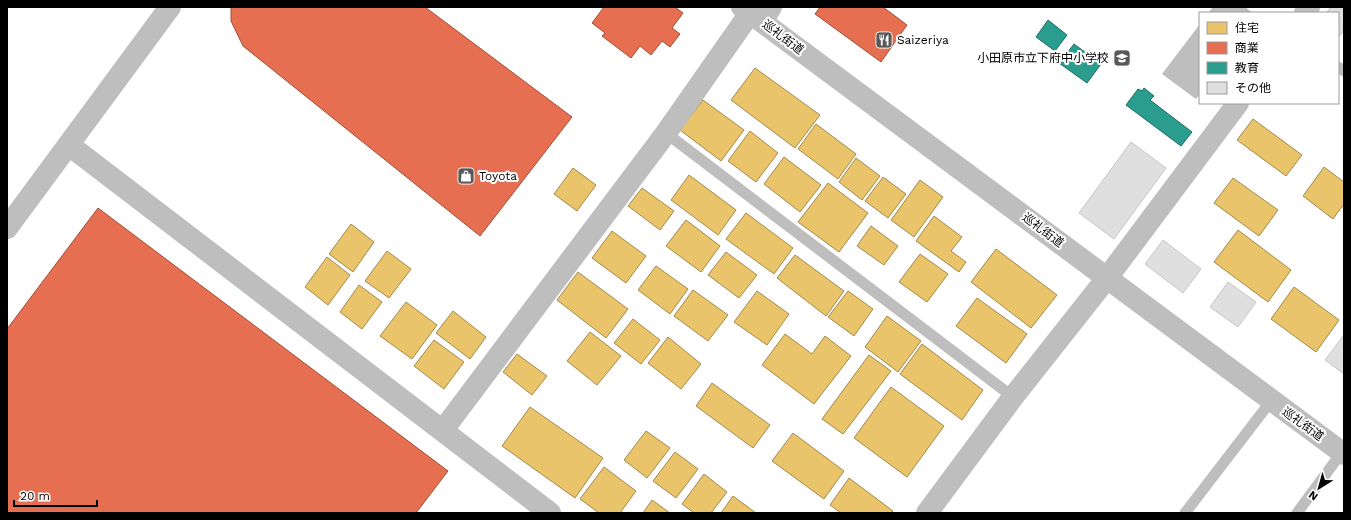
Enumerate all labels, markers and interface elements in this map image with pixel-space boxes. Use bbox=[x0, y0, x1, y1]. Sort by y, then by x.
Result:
legend bbox=[1199, 12, 1339, 104]
street label: 巡礼街道 bbox=[760, 17, 806, 57]
text: 住宅 bbox=[1235, 21, 1259, 35]
restaurant icon: Saizeriya bbox=[874, 30, 894, 50]
place label: Saizeriya bbox=[897, 33, 949, 47]
text: 商業 bbox=[1235, 41, 1259, 55]
school or university icon: 小田原市立下府中小学校 bbox=[1112, 48, 1132, 68]
place label: 小田原市立下府中小学校 bbox=[977, 51, 1109, 65]
text: 教育 bbox=[1235, 61, 1259, 75]
text: その他 bbox=[1235, 81, 1271, 95]
shop icon: Toyota bbox=[456, 166, 476, 186]
place label: Toyota bbox=[479, 169, 517, 183]
street label: 巡礼街道 bbox=[1020, 210, 1066, 250]
street label: 巡礼街道 bbox=[1279, 404, 1327, 444]
north arrow bbox=[1299, 468, 1339, 508]
scale bar bbox=[14, 482, 97, 508]
text: N bbox=[1306, 488, 1320, 503]
text: 20 m bbox=[20, 489, 50, 503]

